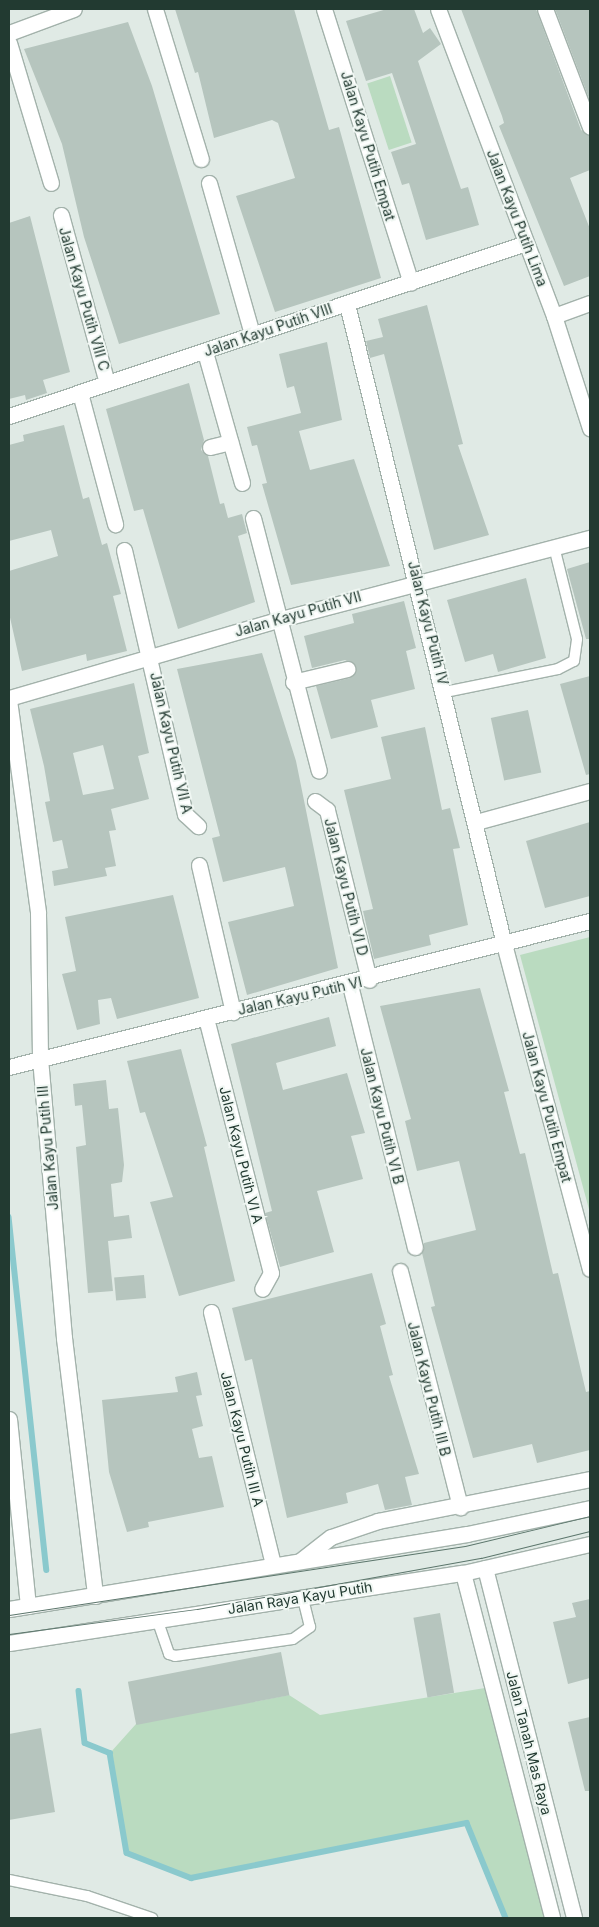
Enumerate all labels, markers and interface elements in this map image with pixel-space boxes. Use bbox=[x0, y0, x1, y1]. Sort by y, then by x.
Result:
street label: Jalan Kayu Putih Empat bbox=[337, 69, 399, 223]
street label: Jalan Kayu Putih Lima bbox=[483, 147, 551, 289]
street label: Jalan Kayu Putih VIII C bbox=[55, 225, 113, 373]
street label: Jalan Kayu Putih VIII bbox=[202, 300, 334, 360]
street label: Jalan Kayu Putih IV bbox=[404, 559, 452, 687]
street label: Jalan Kayu Putih VII bbox=[233, 588, 363, 640]
street label: Jalan Kayu Putih VII A bbox=[147, 671, 195, 815]
street label: Jalan Kayu Putih VI D bbox=[321, 816, 371, 958]
street label: Jalan Kayu Putih VI bbox=[236, 973, 364, 1019]
street label: Jalan Kayu Putih Empat bbox=[519, 1030, 575, 1184]
street label: Jalan Kayu Putih VI B bbox=[357, 1046, 407, 1186]
street label: Jalan Kayu Putih III bbox=[34, 1085, 62, 1211]
street label: Jalan Kayu Putih VI A bbox=[216, 1085, 266, 1225]
street label: Jalan Kayu Putih III B bbox=[404, 1320, 454, 1458]
street label: Jalan Kayu Putih III A bbox=[217, 1370, 267, 1508]
street label: Jalan Raya Kayu Putih bbox=[227, 1578, 373, 1618]
street label: Jalan Tanah Mas Raya bbox=[503, 1669, 555, 1817]

